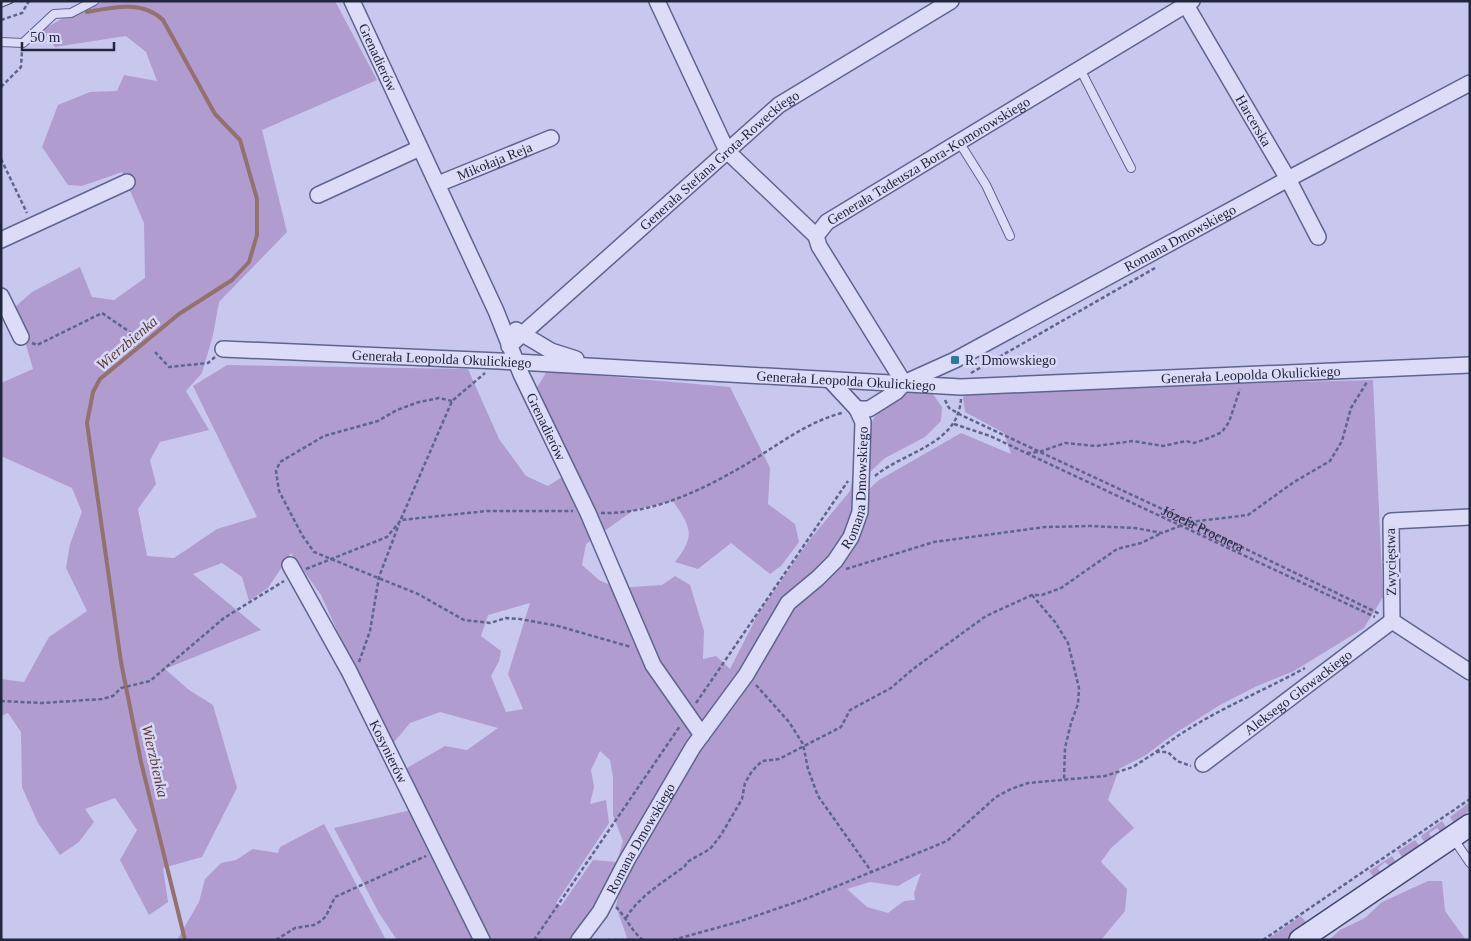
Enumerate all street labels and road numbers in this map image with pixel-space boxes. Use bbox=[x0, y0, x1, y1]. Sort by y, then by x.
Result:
street label: Grenadierów bbox=[356, 21, 401, 94]
street label: Generała Stefana Grota-Roweckiego bbox=[637, 87, 802, 233]
street label: Harcerska bbox=[1233, 92, 1275, 150]
street label: Generała Tadeusza Bora-Komorowskiego bbox=[824, 93, 1033, 228]
street label: Mikołaja Reja bbox=[455, 139, 535, 183]
street label: Romana Dmowskiego bbox=[1121, 201, 1238, 274]
street label: Generała Leopolda Okulickiego bbox=[352, 347, 532, 370]
street label: Generała Leopolda Okulickiego bbox=[1161, 363, 1341, 386]
street label: Generała Leopolda Okulickiego bbox=[756, 368, 936, 393]
street label: Grenadierów bbox=[524, 390, 569, 464]
street label: Romana Dmowskiego bbox=[838, 426, 870, 552]
street label: Józefa Procnera bbox=[1160, 502, 1247, 555]
street label: Zwycięstwa bbox=[1383, 527, 1399, 596]
street label: Aleksego Głowackiego bbox=[1241, 647, 1355, 738]
street label: Kosynierów bbox=[367, 717, 411, 786]
street label: Romana Dmowskiego bbox=[603, 780, 678, 896]

